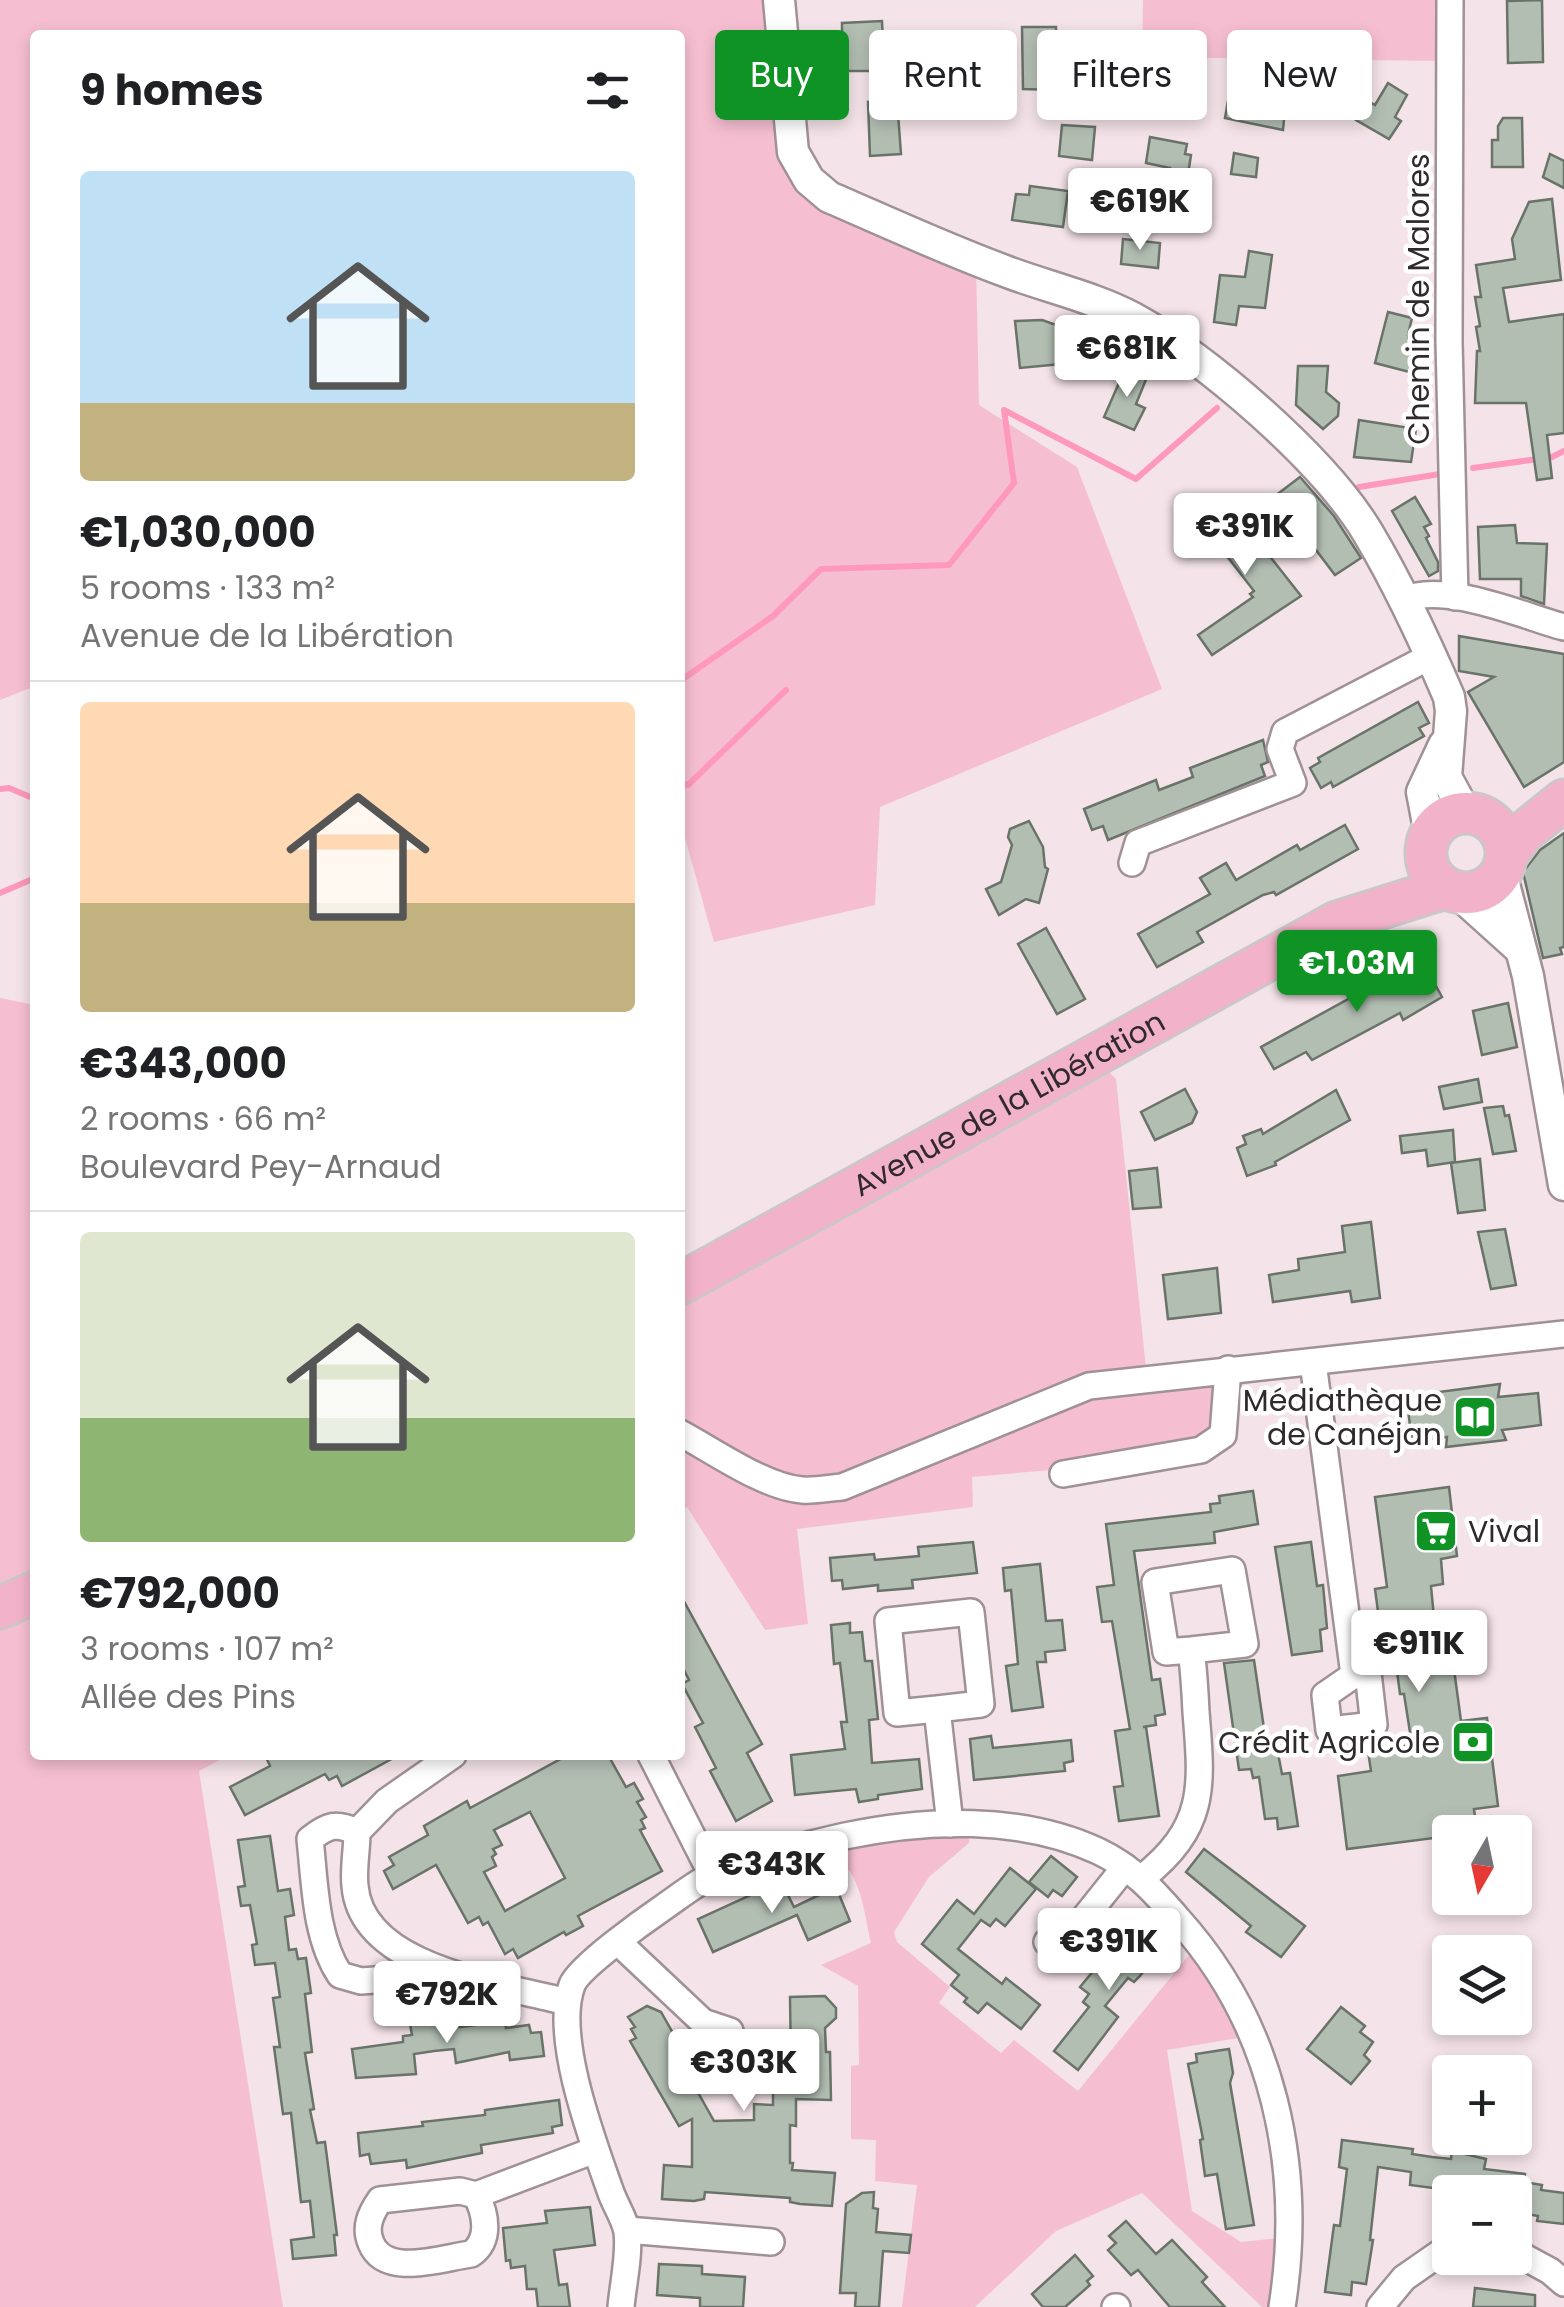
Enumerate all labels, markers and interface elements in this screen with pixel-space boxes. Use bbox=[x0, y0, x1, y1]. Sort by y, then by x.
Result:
chip: Buy bbox=[715, 30, 849, 120]
chip: Rent bbox=[869, 30, 1017, 120]
chip: Filters bbox=[1037, 30, 1207, 120]
chip: New bbox=[1227, 30, 1372, 120]
text: 9 homes bbox=[80, 61, 264, 120]
icon: filters bbox=[580, 63, 635, 118]
street label: Chemin de Malores bbox=[1397, 153, 1440, 445]
pin: €619K bbox=[1070, 168, 1210, 253]
text: €619K bbox=[1090, 178, 1190, 223]
icon: home bbox=[268, 236, 448, 416]
pin: €681K bbox=[1057, 315, 1197, 400]
text: €681K bbox=[1077, 325, 1177, 370]
pin: €391K bbox=[1175, 493, 1315, 578]
text: €1,030,000 bbox=[80, 503, 316, 562]
text: €391K bbox=[1196, 503, 1294, 548]
text: 5 rooms · 133 m² bbox=[80, 565, 335, 610]
text: Avenue de la Libération bbox=[80, 613, 454, 658]
icon: home bbox=[268, 767, 448, 947]
pin: €1.03M bbox=[1276, 930, 1438, 1015]
text: €1.03M bbox=[1299, 940, 1415, 985]
street label: Avenue de la Libération bbox=[844, 1000, 1172, 1206]
text: €343,000 bbox=[80, 1034, 287, 1093]
text: 2 rooms · 66 m² bbox=[80, 1096, 326, 1141]
text: Boulevard Pey-Arnaud bbox=[80, 1144, 442, 1189]
icon: home bbox=[268, 1297, 448, 1477]
place label: Médiathèque de Canéjan bbox=[1243, 1379, 1442, 1456]
library icon: Médiathèque de Canéjan bbox=[1452, 1394, 1498, 1440]
supermarket icon: Vival bbox=[1413, 1508, 1459, 1554]
place label: Vival bbox=[1468, 1510, 1540, 1553]
text: €792,000 bbox=[80, 1564, 280, 1623]
pin: €911K bbox=[1349, 1610, 1489, 1695]
text: €911K bbox=[1373, 1620, 1465, 1665]
text: 3 rooms · 107 m² bbox=[80, 1626, 334, 1671]
text: Allée des Pins bbox=[80, 1674, 296, 1719]
bank icon: Crédit Agricole bbox=[1450, 1719, 1496, 1765]
place label: Crédit Agricole bbox=[1218, 1721, 1440, 1764]
north arrow bbox=[1432, 1815, 1532, 1915]
map controls bbox=[1432, 1815, 1532, 2275]
pin: €343K bbox=[702, 1831, 842, 1916]
text: €343K bbox=[718, 1841, 826, 1886]
pin: €391K bbox=[1039, 1908, 1179, 1993]
text: €391K bbox=[1060, 1918, 1158, 1963]
button: layers bbox=[1432, 1935, 1532, 2035]
pin: €792K bbox=[377, 1961, 517, 2046]
text: €792K bbox=[396, 1971, 498, 2016]
pin: €303K bbox=[674, 2029, 814, 2114]
text: €303K bbox=[690, 2039, 798, 2084]
button: + bbox=[1432, 2055, 1532, 2155]
button: − bbox=[1432, 2175, 1532, 2275]

